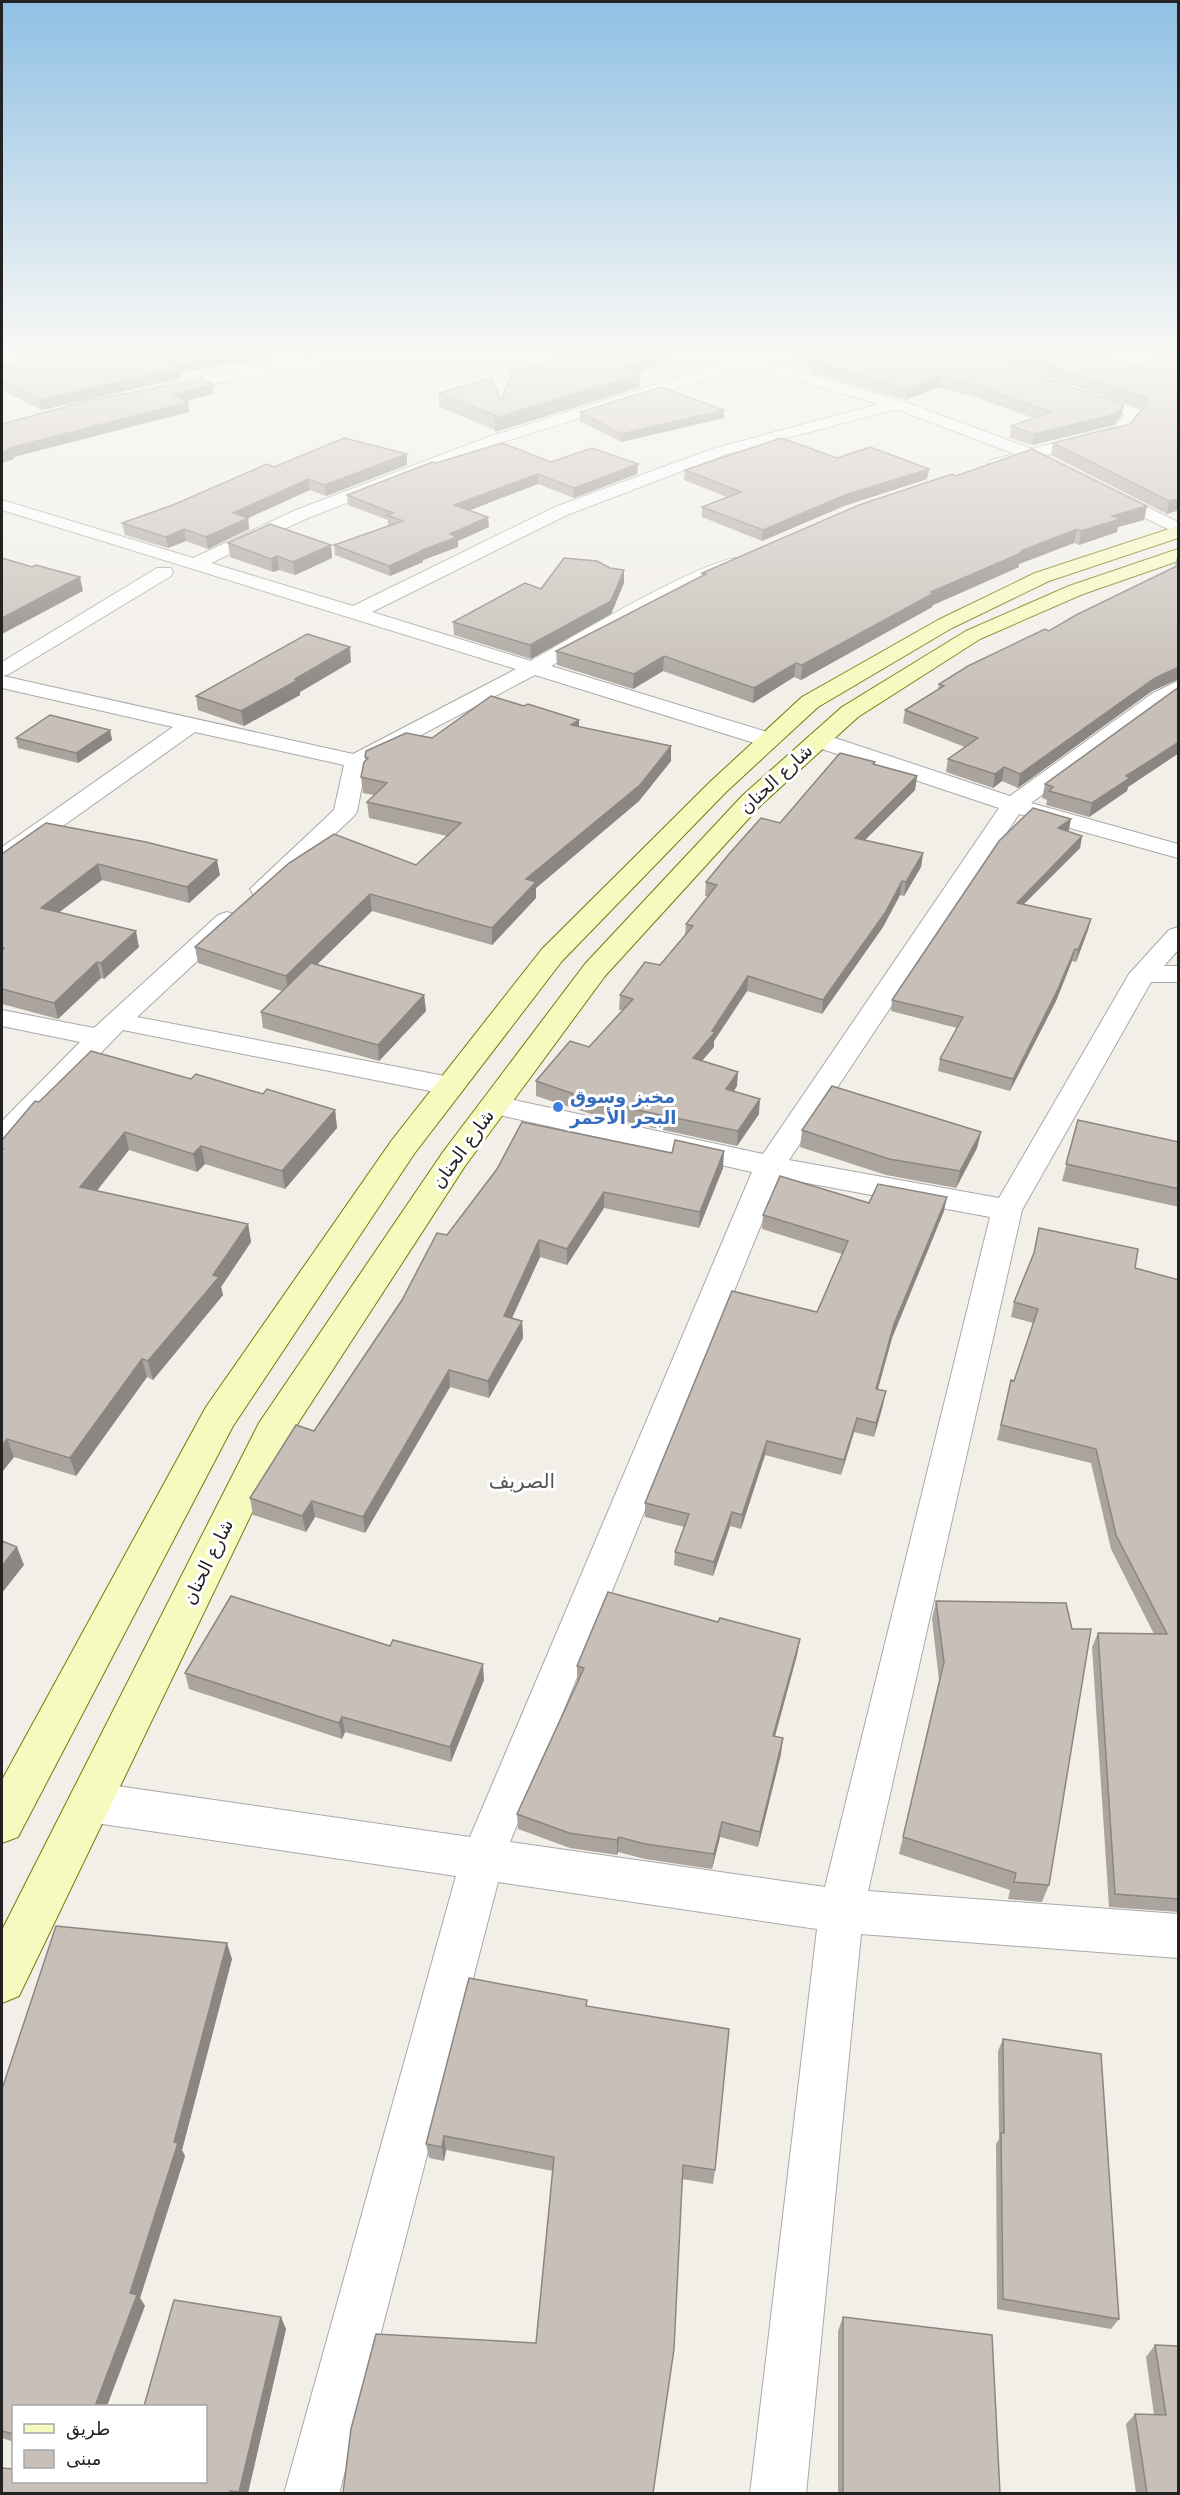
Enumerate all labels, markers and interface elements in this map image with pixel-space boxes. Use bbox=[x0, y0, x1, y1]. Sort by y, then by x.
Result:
street label: شارع الحنان bbox=[735, 740, 817, 818]
place label: مخبز وسوق البحر الأحمر bbox=[569, 1086, 677, 1129]
marker: مخبز وسوق البحر الأحمر bbox=[551, 1100, 565, 1114]
street label: شارع الحنان bbox=[427, 1105, 499, 1193]
district label: الصريف bbox=[489, 1469, 555, 1493]
street label: شارع الحنان bbox=[178, 1516, 238, 1608]
legend bbox=[12, 2405, 207, 2483]
text: طريق bbox=[66, 2418, 110, 2440]
text: مبنى bbox=[66, 2448, 102, 2469]

